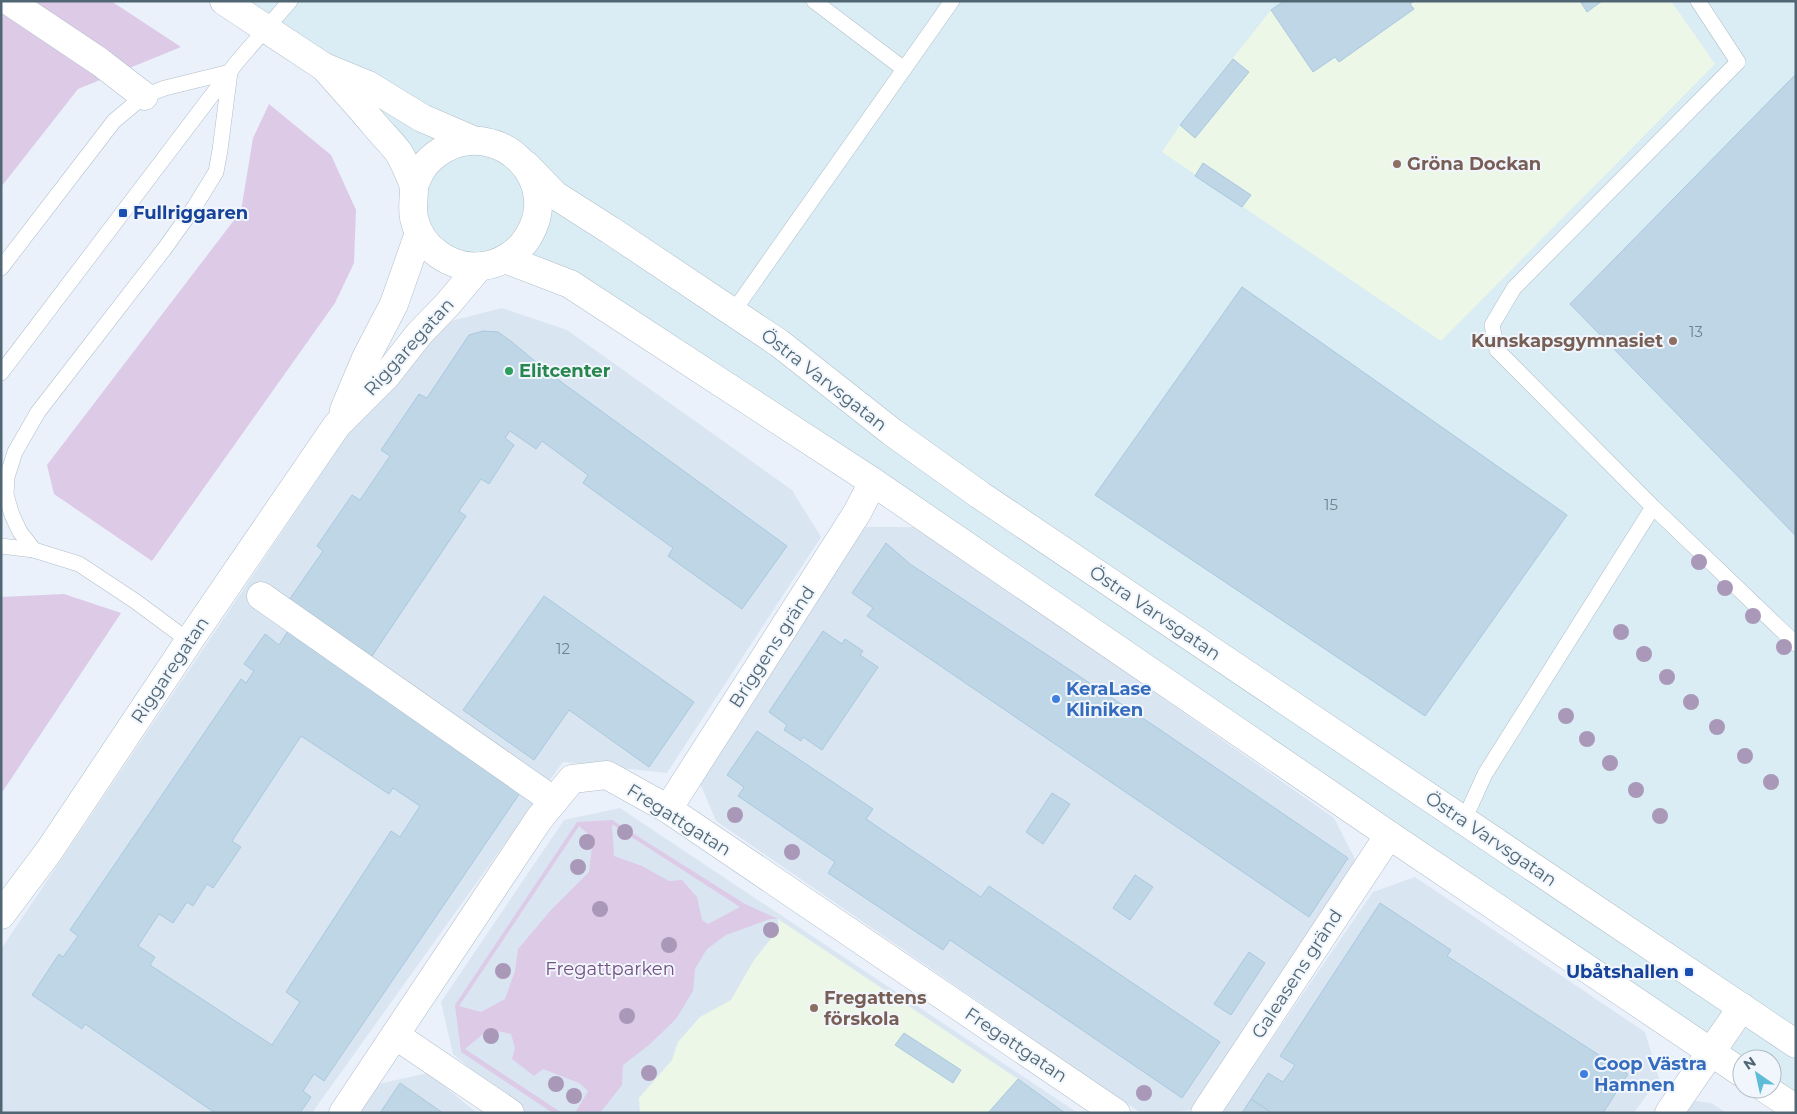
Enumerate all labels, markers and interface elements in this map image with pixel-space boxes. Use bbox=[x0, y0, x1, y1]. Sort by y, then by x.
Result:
place label: Gröna Dockan bbox=[1407, 153, 1541, 175]
marker: Gröna Dockan bbox=[1391, 158, 1403, 170]
place label: Fullriggaren bbox=[133, 202, 248, 224]
marker: Fullriggaren bbox=[117, 207, 129, 219]
street label: Riggaregatan bbox=[359, 294, 459, 400]
house number: 13 bbox=[1689, 322, 1703, 341]
street label: Östra Varvsgatan bbox=[757, 324, 891, 436]
place label: Kunskapsgymnasiet bbox=[1471, 330, 1663, 352]
marker: Kunskapsgymnasiet bbox=[1667, 335, 1679, 347]
place label: Elitcenter bbox=[519, 360, 611, 382]
marker: Elitcenter bbox=[503, 365, 515, 377]
house number: 15 bbox=[1324, 495, 1338, 514]
street label: Östra Varvsgatan bbox=[1085, 561, 1225, 665]
street label: Briggens gränd bbox=[725, 582, 819, 712]
street label: Riggaregatan bbox=[126, 613, 214, 727]
house number: 12 bbox=[556, 639, 570, 658]
place label: KeraLase Kliniken bbox=[1066, 678, 1151, 721]
marker: KeraLase Kliniken bbox=[1050, 693, 1062, 705]
street label: Fregattgatan bbox=[623, 779, 735, 861]
street label: Östra Varvsgatan bbox=[1421, 787, 1561, 891]
street label: Galeasens gränd bbox=[1247, 905, 1347, 1043]
park label: Fregattparken bbox=[545, 958, 675, 980]
place label: Ubåtshallen bbox=[1566, 961, 1679, 983]
marker: Ubåtshallen bbox=[1683, 966, 1695, 978]
place label: Fregattens förskola bbox=[824, 987, 927, 1030]
marker: Fregattens förskola bbox=[808, 1002, 820, 1014]
street label: Fregattgatan bbox=[961, 1003, 1071, 1087]
north arrow bbox=[1732, 1049, 1782, 1099]
place label: Coop Västra Hamnen bbox=[1594, 1053, 1707, 1096]
text: N bbox=[1740, 1053, 1759, 1074]
marker: Coop Västra Hamnen bbox=[1578, 1068, 1590, 1080]

